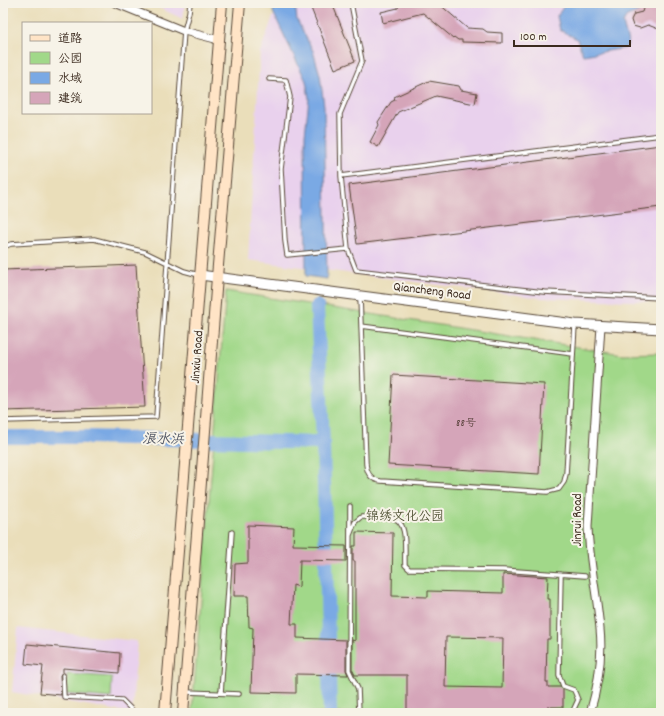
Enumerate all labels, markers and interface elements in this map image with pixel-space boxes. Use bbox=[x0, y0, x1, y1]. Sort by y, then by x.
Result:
legend bbox=[22, 22, 152, 114]
scale bar bbox=[514, 22, 630, 48]
text: 100 m bbox=[520, 29, 547, 46]
text: 道路 bbox=[58, 31, 82, 48]
text: 公园 bbox=[58, 51, 82, 68]
text: 水域 bbox=[58, 71, 82, 88]
text: 建筑 bbox=[58, 91, 82, 108]
street label: Qiancheng Road bbox=[392, 278, 472, 306]
street label: Jinxiu Road bbox=[187, 330, 209, 384]
house number: 88号 bbox=[456, 416, 476, 432]
water label: 浪水浜 bbox=[142, 430, 185, 450]
street label: Jinrui Road bbox=[569, 493, 588, 547]
park label: 锦绣文化公园 bbox=[366, 508, 444, 527]

